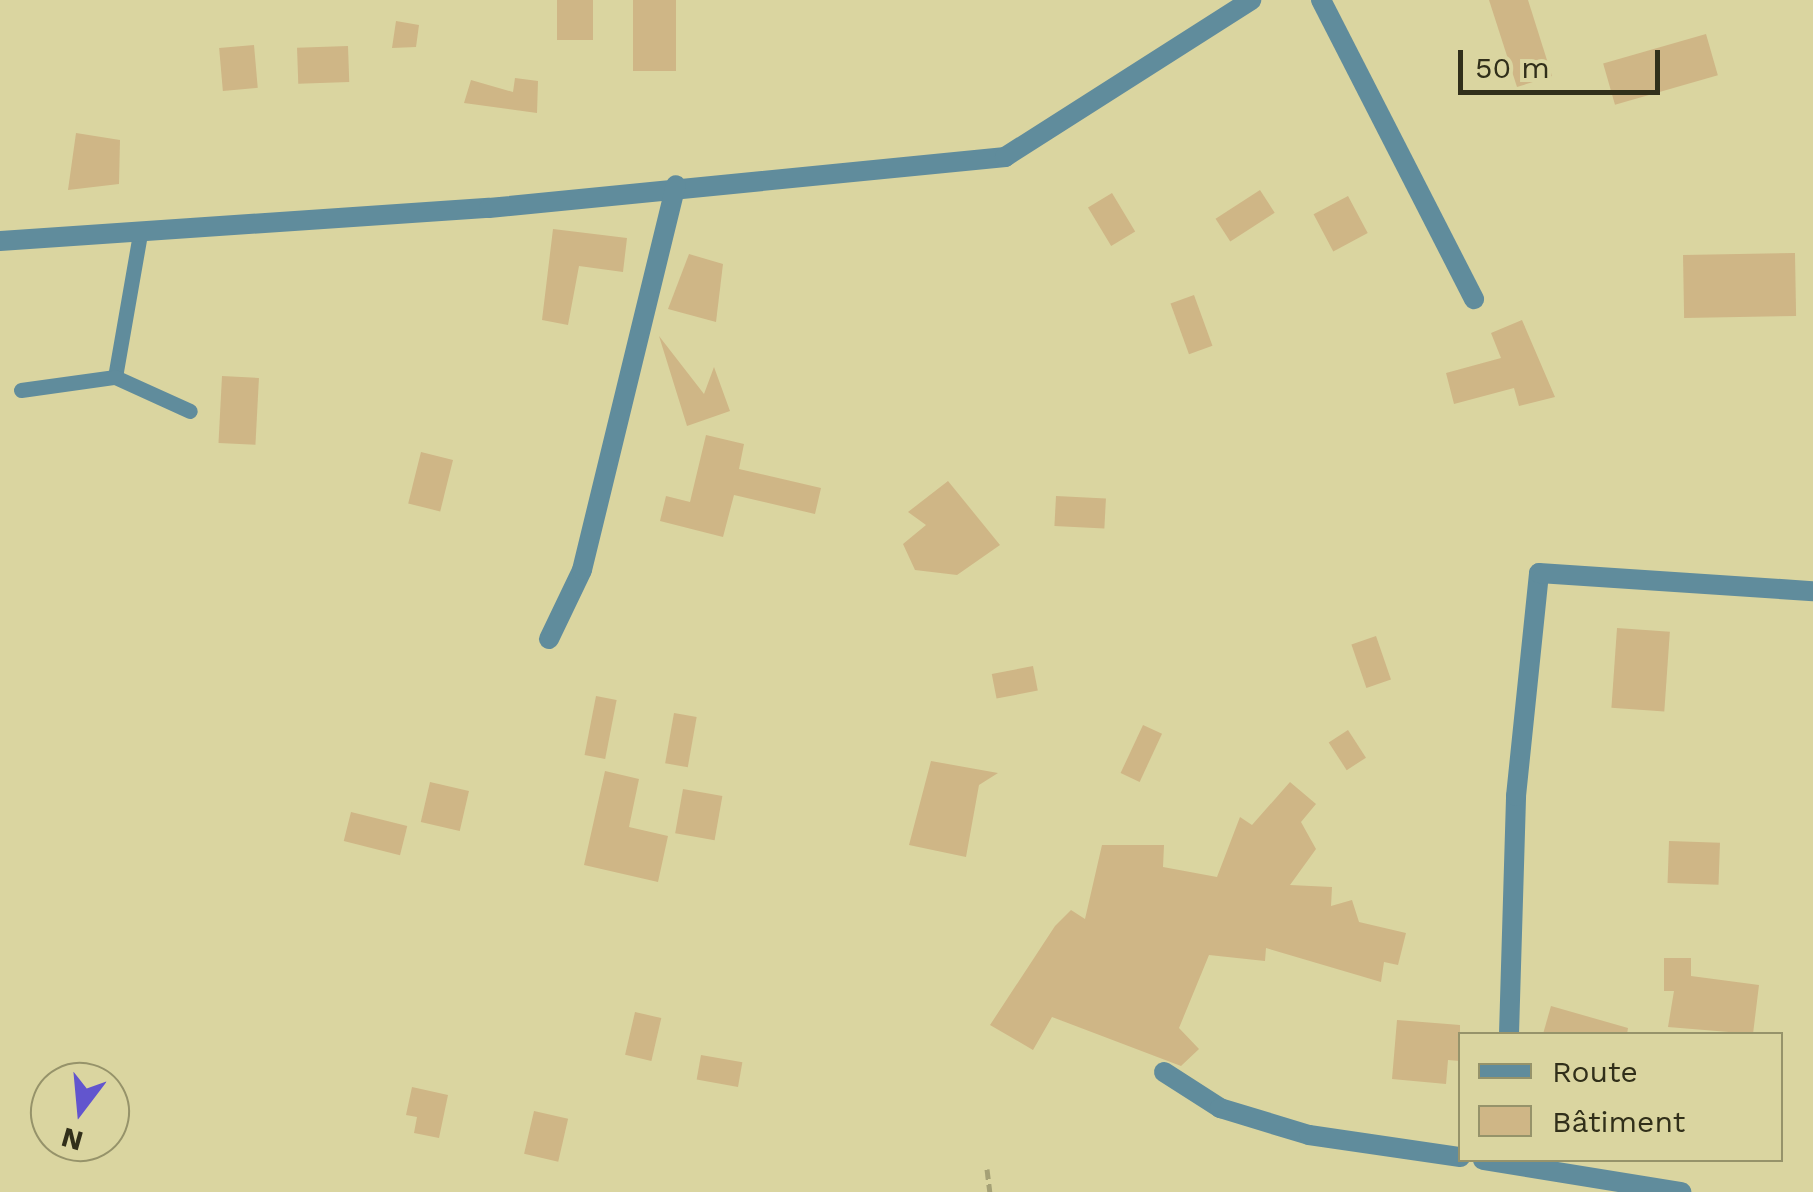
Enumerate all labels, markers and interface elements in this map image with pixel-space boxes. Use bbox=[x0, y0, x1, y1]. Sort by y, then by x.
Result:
scale bar bbox=[1463, 30, 1666, 92]
text: 50 m bbox=[1475, 50, 1550, 85]
legend bbox=[1458, 1032, 1783, 1162]
text: Route bbox=[1552, 1054, 1638, 1089]
north arrow bbox=[30, 1062, 130, 1162]
text: Bâtiment bbox=[1552, 1104, 1685, 1139]
text: N bbox=[58, 1121, 87, 1158]

